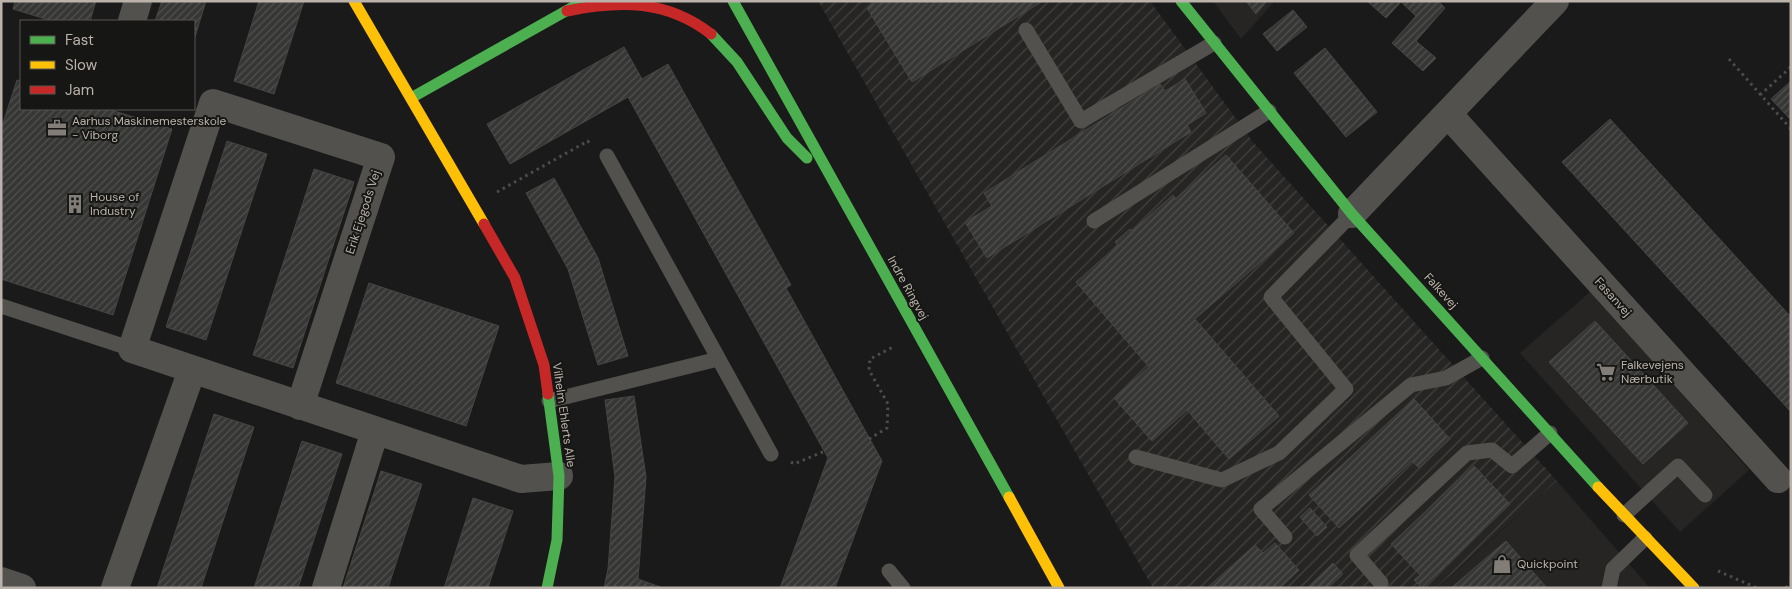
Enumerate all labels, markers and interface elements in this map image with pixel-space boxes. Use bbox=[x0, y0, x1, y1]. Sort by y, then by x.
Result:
legend bbox=[20, 20, 195, 110]
text: Fast bbox=[65, 30, 94, 50]
text: Slow bbox=[65, 55, 98, 75]
text: Jam bbox=[65, 80, 94, 100]
place label: Aarhus Maskinemesterskole - Viborg bbox=[72, 113, 226, 143]
office icon: Aarhus Maskinemesterskole - Viborg bbox=[46, 117, 68, 139]
street label: Erik Ejegods Vej bbox=[342, 168, 384, 256]
place label: House of Industry bbox=[90, 189, 139, 219]
building icon: House of Industry bbox=[64, 193, 86, 215]
street label: Indre Ringvej bbox=[884, 253, 932, 323]
street label: Falkevej bbox=[1421, 270, 1461, 312]
street label: Fasanvej bbox=[1591, 274, 1635, 320]
place label: Falkevejens Nærbutik bbox=[1621, 357, 1684, 387]
supermarket icon: Falkevejens Nærbutik bbox=[1595, 361, 1617, 383]
street label: Vilhelm Ehlerts Alle bbox=[549, 362, 579, 469]
shop icon: Quickpoint bbox=[1491, 553, 1513, 575]
place label: Quickpoint bbox=[1517, 556, 1578, 572]

